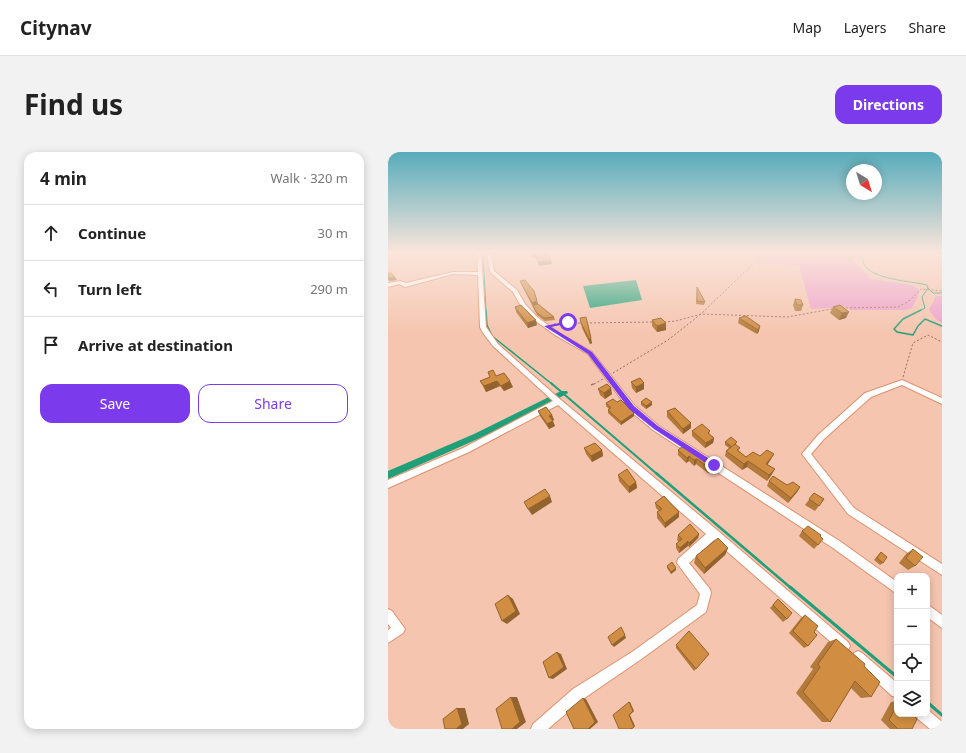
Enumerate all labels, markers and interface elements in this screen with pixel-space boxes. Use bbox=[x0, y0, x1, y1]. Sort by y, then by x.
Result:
text: Citynav bbox=[20, 15, 92, 41]
text: Map bbox=[793, 18, 822, 37]
text: Layers bbox=[844, 18, 886, 37]
text: Share bbox=[908, 18, 946, 37]
text: Find us bbox=[24, 85, 123, 123]
button: Directions bbox=[835, 85, 942, 124]
north arrow bbox=[846, 164, 882, 200]
text: 4 min bbox=[40, 167, 87, 190]
text: Walk · 320 m bbox=[270, 169, 348, 187]
icon: ahead bbox=[40, 222, 62, 244]
text: Continue bbox=[78, 223, 146, 243]
text: 30 m bbox=[318, 224, 348, 242]
icon: left bbox=[40, 278, 62, 300]
text: Turn left bbox=[78, 279, 142, 299]
text: 290 m bbox=[310, 280, 348, 298]
route start bbox=[559, 313, 577, 331]
icon: arrive bbox=[40, 334, 62, 356]
text: Arrive at destination bbox=[78, 335, 233, 355]
button: Save bbox=[40, 384, 190, 423]
button: Share bbox=[198, 384, 348, 423]
route end bbox=[705, 456, 723, 474]
map controls bbox=[894, 573, 930, 717]
button: + bbox=[894, 573, 930, 609]
button: − bbox=[894, 609, 930, 645]
button: locate bbox=[894, 645, 930, 681]
button: layers bbox=[894, 681, 930, 717]

